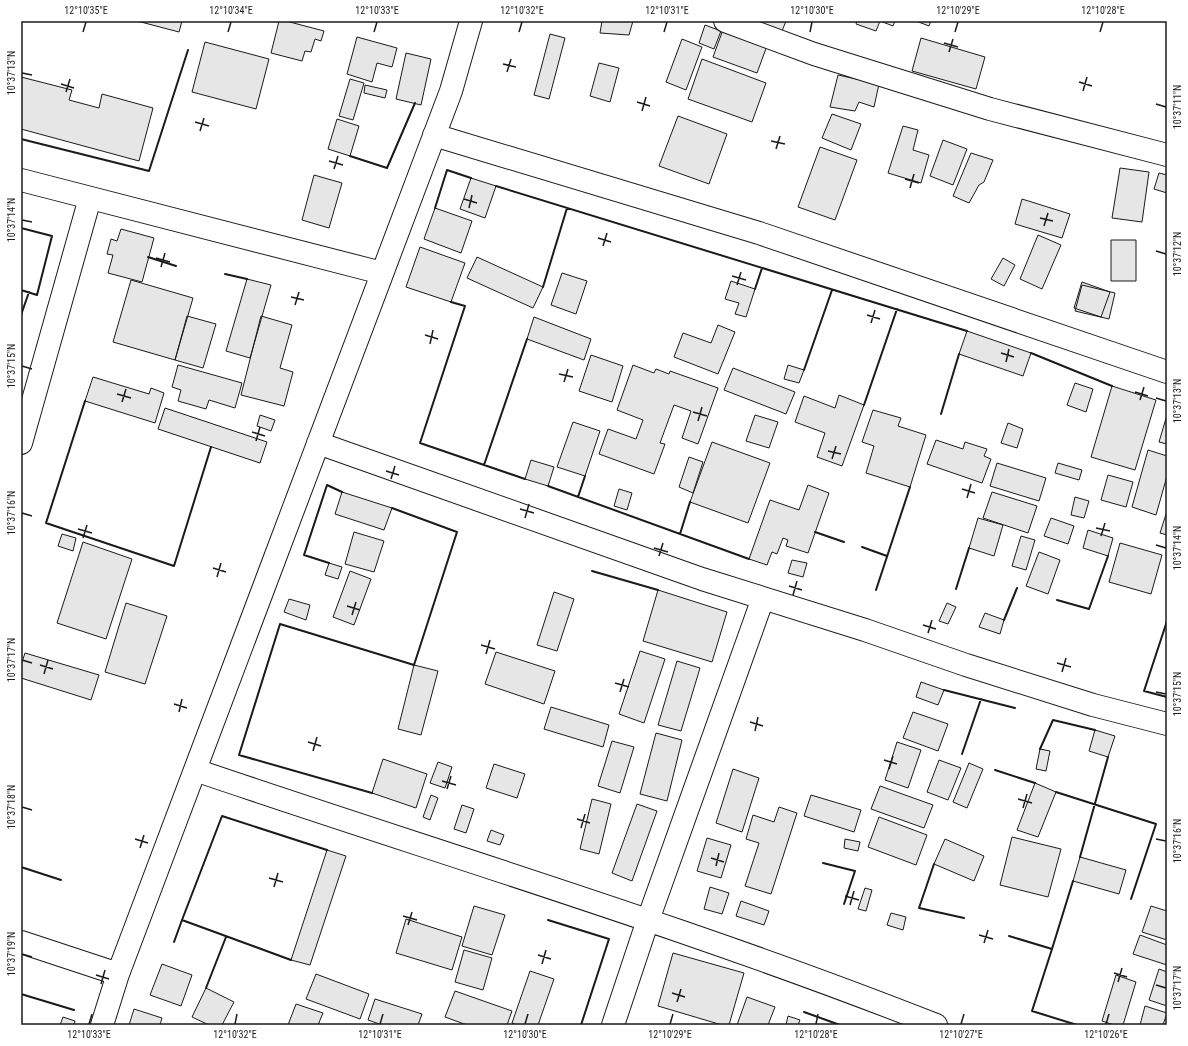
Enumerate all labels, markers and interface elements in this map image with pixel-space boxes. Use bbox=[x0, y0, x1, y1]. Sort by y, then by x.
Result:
text: 12°10'35"E bbox=[64, 5, 108, 16]
text: 12°10'34"E bbox=[209, 5, 253, 16]
text: 12°10'33"E bbox=[355, 5, 399, 16]
text: 12°10'32"E bbox=[500, 5, 544, 16]
text: 12°10'31"E bbox=[645, 5, 689, 16]
text: 12°10'30"E bbox=[790, 5, 834, 16]
text: 12°10'29"E bbox=[936, 5, 980, 16]
text: 12°10'28"E bbox=[1081, 5, 1125, 16]
text: 10°37'13"N bbox=[6, 51, 17, 95]
text: 10°37'11"N bbox=[1172, 85, 1183, 129]
text: 10°37'14"N bbox=[6, 198, 17, 242]
text: 10°37'12"N bbox=[1172, 232, 1183, 276]
text: 10°37'15"N bbox=[6, 344, 17, 388]
text: 10°37'13"N bbox=[1172, 379, 1183, 423]
text: 10°37'16"N bbox=[6, 491, 17, 535]
text: 10°37'14"N bbox=[1172, 526, 1183, 570]
text: 10°37'17"N bbox=[6, 638, 17, 682]
text: 10°37'15"N bbox=[1172, 672, 1183, 716]
text: 10°37'18"N bbox=[6, 785, 17, 829]
text: 10°37'16"N bbox=[1172, 819, 1183, 863]
text: 10°37'19"N bbox=[6, 932, 17, 976]
text: 10°37'17"N bbox=[1172, 966, 1183, 1010]
text: 12°10'33"E bbox=[67, 1029, 111, 1040]
text: 12°10'32"E bbox=[213, 1029, 257, 1040]
text: 12°10'31"E bbox=[358, 1029, 402, 1040]
text: 12°10'30"E bbox=[503, 1029, 547, 1040]
text: 12°10'29"E bbox=[648, 1029, 692, 1040]
text: 12°10'28"E bbox=[794, 1029, 838, 1040]
text: 12°10'27"E bbox=[939, 1029, 983, 1040]
text: 12°10'26"E bbox=[1084, 1029, 1128, 1040]

